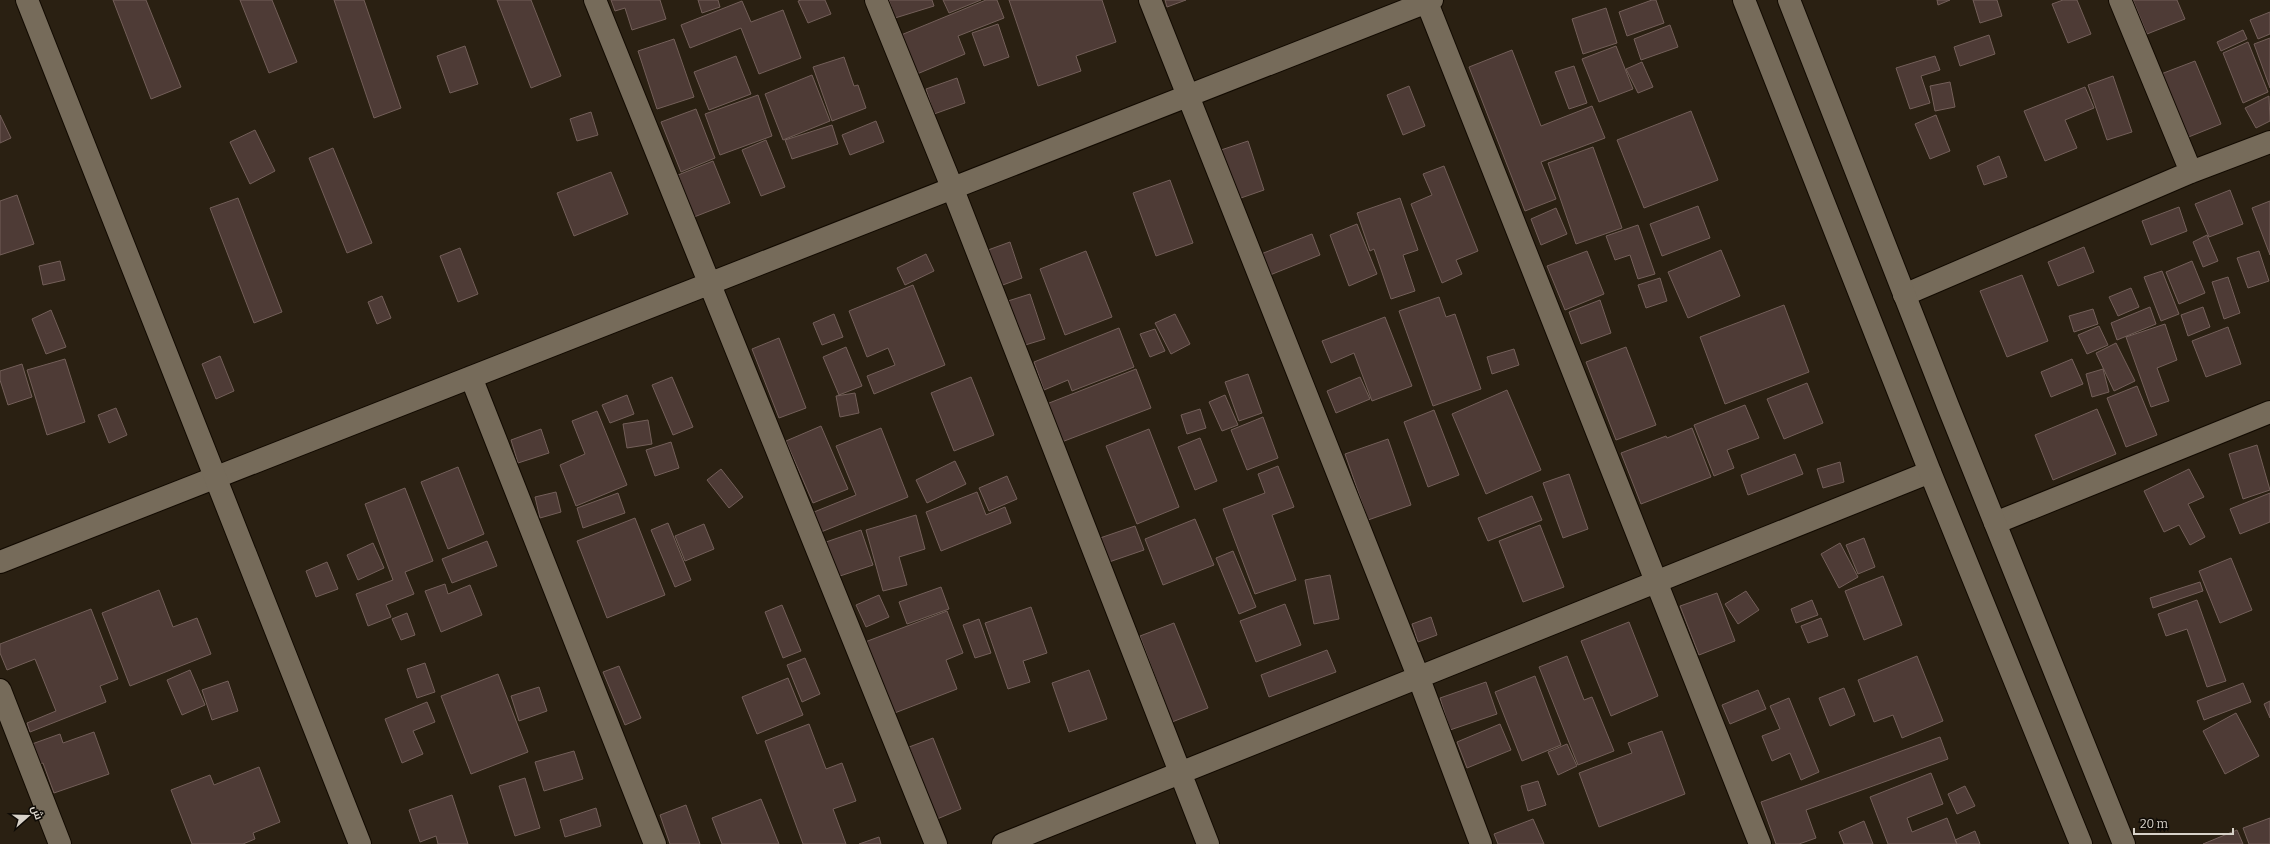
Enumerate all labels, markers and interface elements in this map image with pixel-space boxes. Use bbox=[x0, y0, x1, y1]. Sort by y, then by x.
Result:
north arrow bbox=[8, 796, 48, 836]
text: ش bbox=[28, 804, 45, 822]
scale bar bbox=[2134, 810, 2233, 836]
text: 20 m bbox=[2140, 817, 2169, 831]

